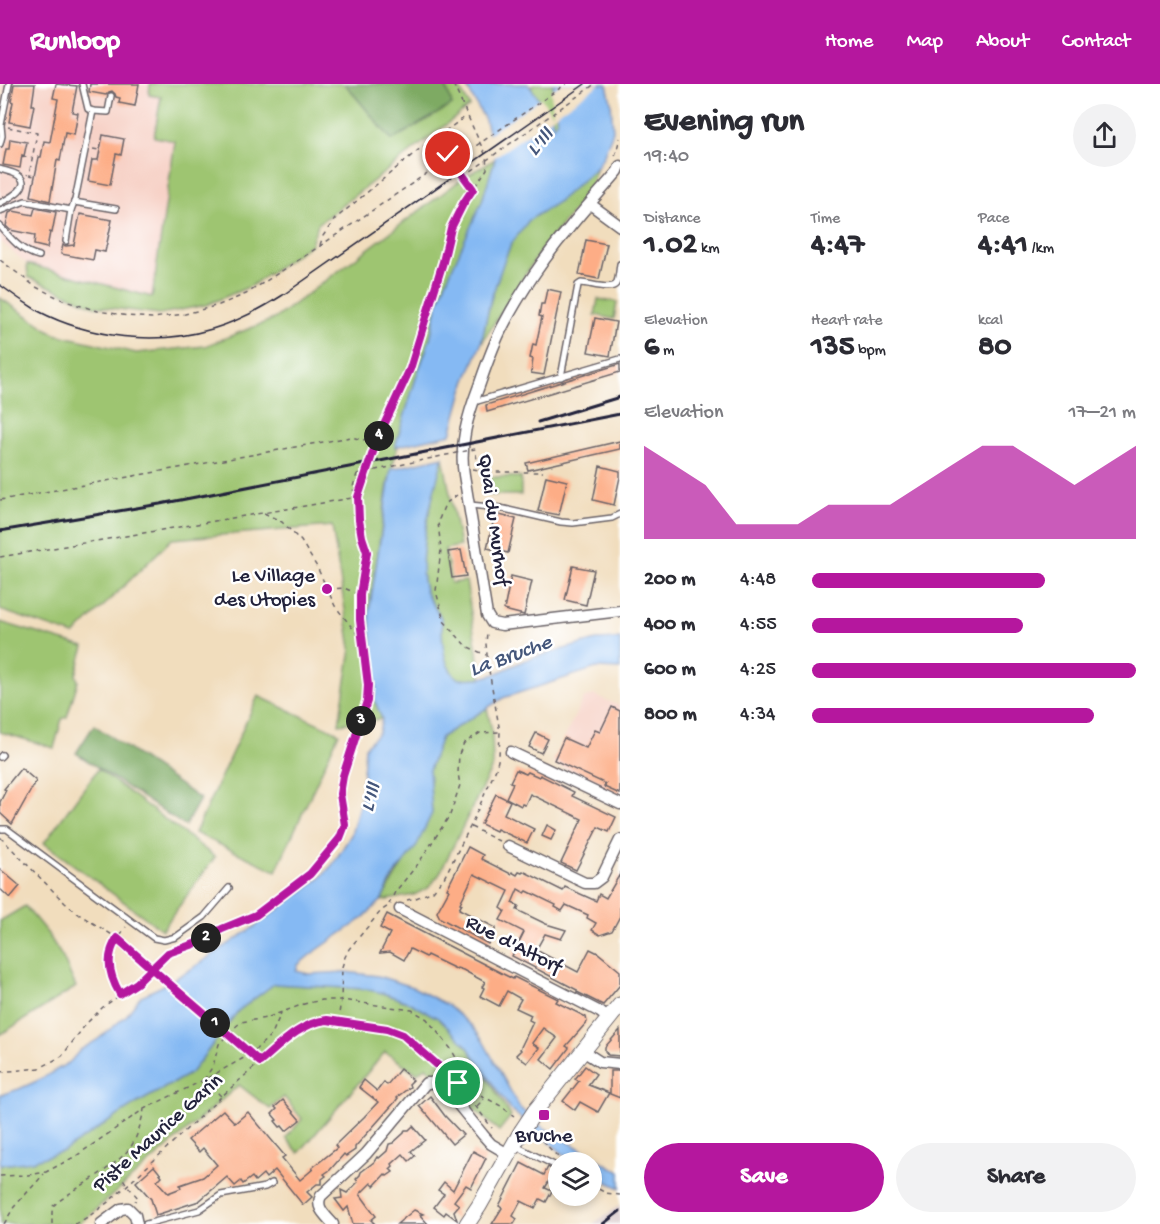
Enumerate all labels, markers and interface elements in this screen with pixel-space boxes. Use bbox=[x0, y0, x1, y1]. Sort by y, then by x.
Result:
text: Runloop bbox=[30, 26, 120, 59]
text: Home bbox=[825, 30, 873, 55]
text: Map bbox=[906, 30, 943, 55]
text: About bbox=[976, 30, 1029, 55]
text: Contact bbox=[1062, 30, 1130, 55]
text: Evening run bbox=[644, 104, 804, 142]
button: share bbox=[1073, 104, 1136, 167]
water label: L'Ill bbox=[522, 123, 561, 162]
pin bbox=[422, 128, 473, 179]
icon: check bbox=[431, 137, 464, 170]
text: 19:40 bbox=[644, 146, 689, 169]
text: Distance bbox=[644, 210, 701, 229]
text: Time bbox=[811, 210, 840, 229]
text: Pace bbox=[978, 210, 1009, 229]
text: 1.02 bbox=[644, 229, 697, 264]
text: 4:47 bbox=[811, 229, 864, 264]
text: 4:41 bbox=[978, 229, 1028, 264]
text: km bbox=[697, 240, 720, 259]
text: /km bbox=[1028, 240, 1054, 259]
text: Elevation bbox=[644, 312, 708, 331]
text: Heart rate bbox=[811, 312, 883, 331]
text: kcal bbox=[978, 312, 1003, 331]
text: 6 bbox=[644, 331, 659, 366]
text: 135 bbox=[811, 331, 854, 366]
text: 80 bbox=[978, 331, 1011, 366]
text: m bbox=[659, 342, 674, 361]
text: bpm bbox=[854, 342, 886, 361]
text: Elevation bbox=[644, 402, 724, 425]
text: 17–21 m bbox=[1068, 402, 1136, 425]
pin: 4 bbox=[364, 421, 394, 451]
text: 4 bbox=[375, 426, 383, 445]
street label: Quai du Murhof bbox=[470, 453, 514, 589]
place label: Le Village des Utopies bbox=[214, 565, 316, 614]
text: 200 m bbox=[644, 569, 695, 592]
text: 4:48 bbox=[740, 569, 776, 592]
marker: Le Village des Utopies bbox=[320, 582, 334, 596]
text: 400 m bbox=[644, 614, 695, 637]
text: 4:55 bbox=[740, 614, 777, 637]
water label: La Bruche bbox=[466, 630, 557, 684]
text: 600 m bbox=[644, 659, 696, 682]
text: 4:25 bbox=[740, 659, 776, 682]
text: 800 m bbox=[644, 704, 697, 727]
text: 4:34 bbox=[740, 704, 776, 727]
pin: 3 bbox=[346, 706, 376, 736]
text: 3 bbox=[357, 711, 365, 730]
water label: L'Ill bbox=[355, 779, 389, 816]
street label: Rue d'Altorf bbox=[461, 911, 567, 982]
pin: 2 bbox=[191, 923, 221, 953]
text: 2 bbox=[202, 928, 210, 947]
pin: 1 bbox=[200, 1008, 230, 1038]
text: 1 bbox=[212, 1013, 218, 1032]
pin bbox=[432, 1057, 483, 1108]
icon: arrive bbox=[441, 1066, 474, 1099]
street label: Piste Maurice Garin bbox=[88, 1069, 229, 1200]
marker: Bruche bbox=[537, 1108, 551, 1122]
place label: Bruche bbox=[514, 1125, 574, 1150]
button: Save bbox=[644, 1143, 884, 1212]
button: Share bbox=[896, 1143, 1136, 1212]
map controls bbox=[548, 1152, 602, 1206]
button: layers bbox=[548, 1152, 602, 1206]

